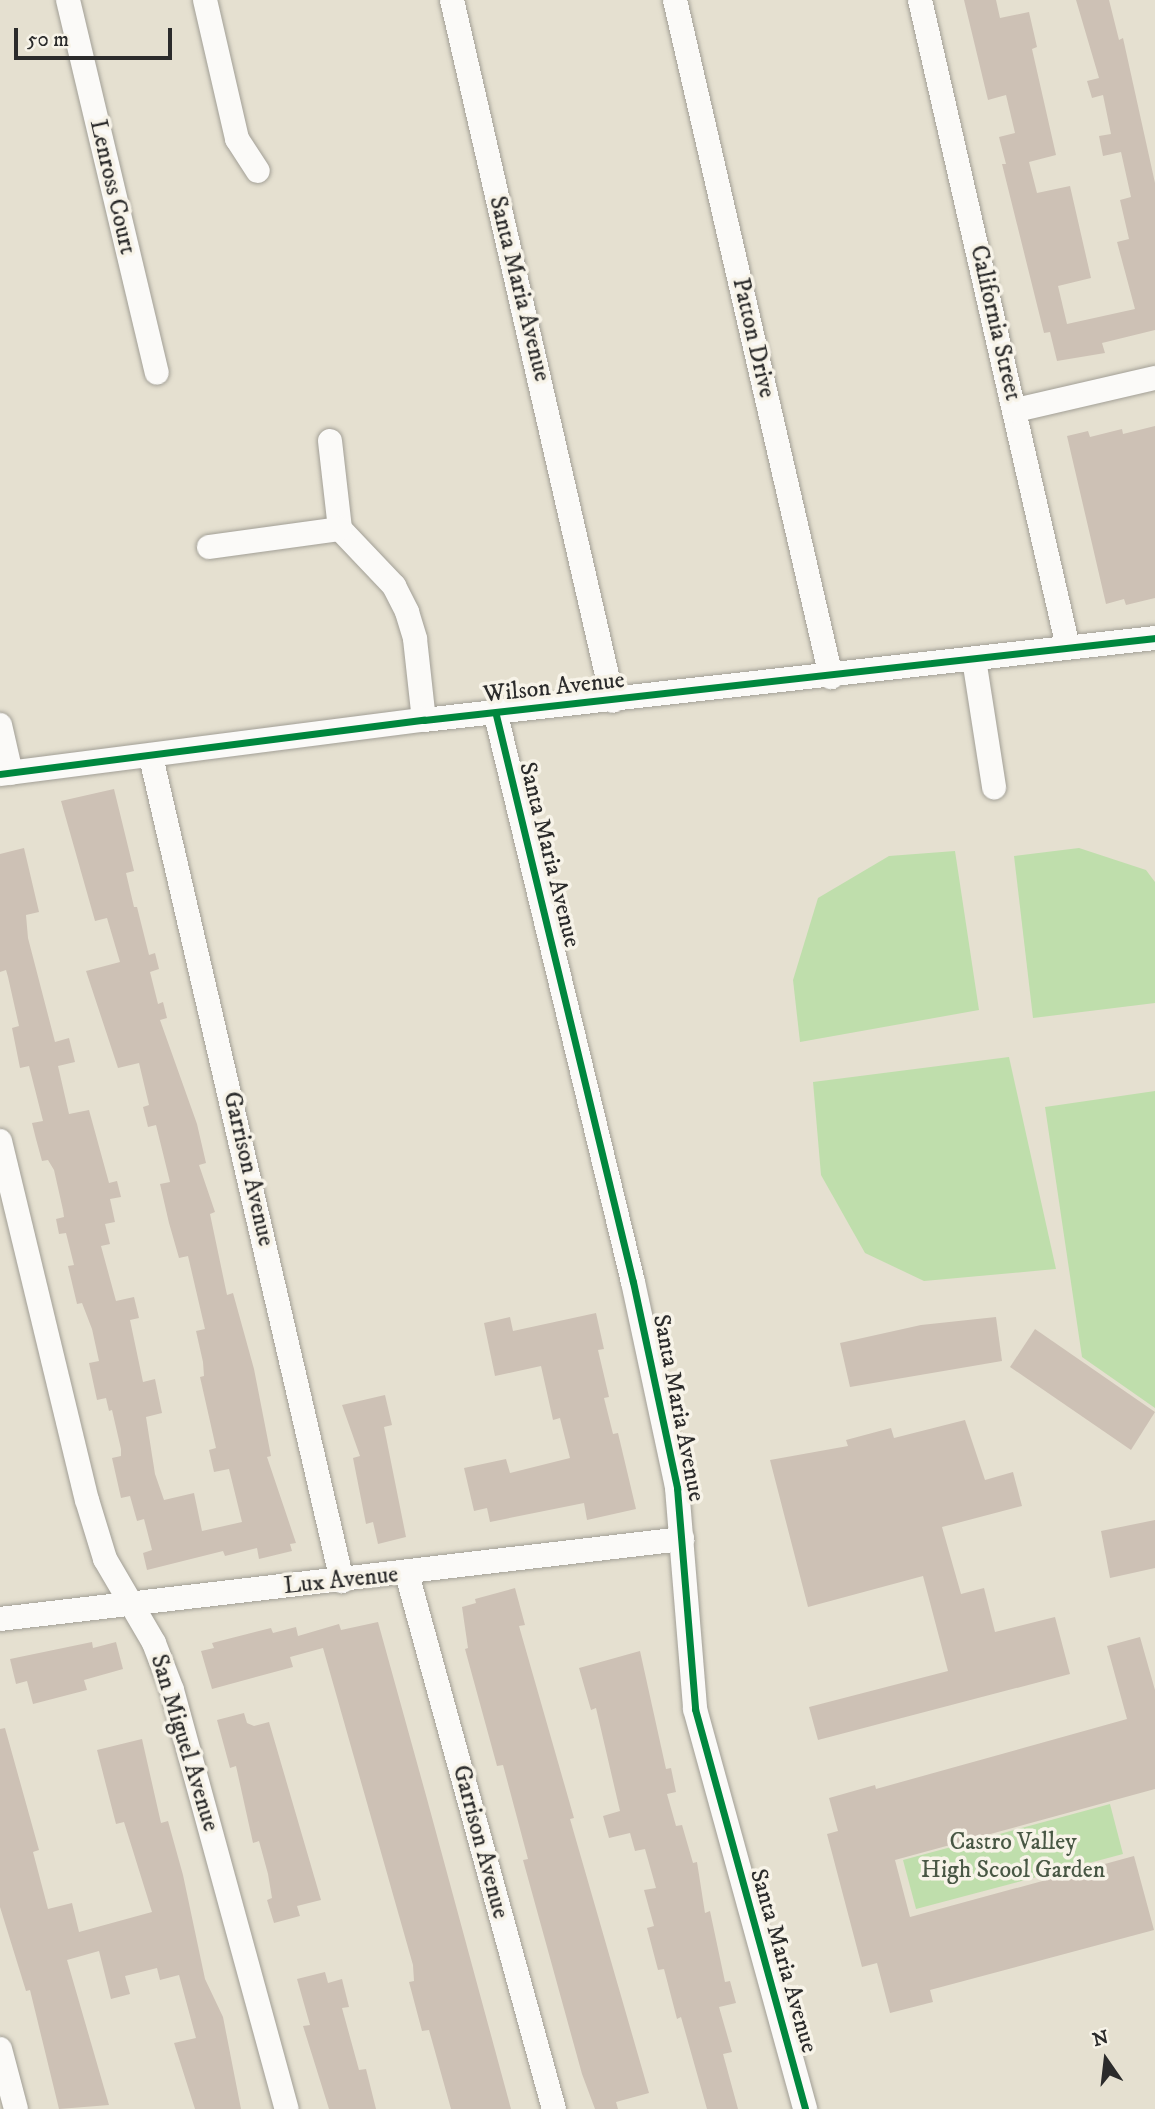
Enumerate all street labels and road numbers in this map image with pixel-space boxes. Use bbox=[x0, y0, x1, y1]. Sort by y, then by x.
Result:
street label: Lenross Court bbox=[83, 117, 141, 257]
street label: Santa Maria Avenue bbox=[482, 193, 556, 385]
street label: California Street bbox=[963, 243, 1027, 403]
street label: Patton Drive bbox=[725, 275, 781, 401]
street label: Wilson Avenue bbox=[482, 666, 626, 710]
street label: Santa Maria Avenue bbox=[512, 759, 586, 951]
street label: Garrison Avenue bbox=[216, 1089, 280, 1249]
street label: Santa Maria Avenue bbox=[646, 1312, 710, 1504]
street label: Lux Avenue bbox=[282, 1561, 400, 1601]
street label: San Miguel Avenue bbox=[143, 1651, 225, 1835]
street label: Garrison Avenue bbox=[446, 1762, 514, 1922]
street label: Santa Maria Avenue bbox=[743, 1866, 823, 2056]

